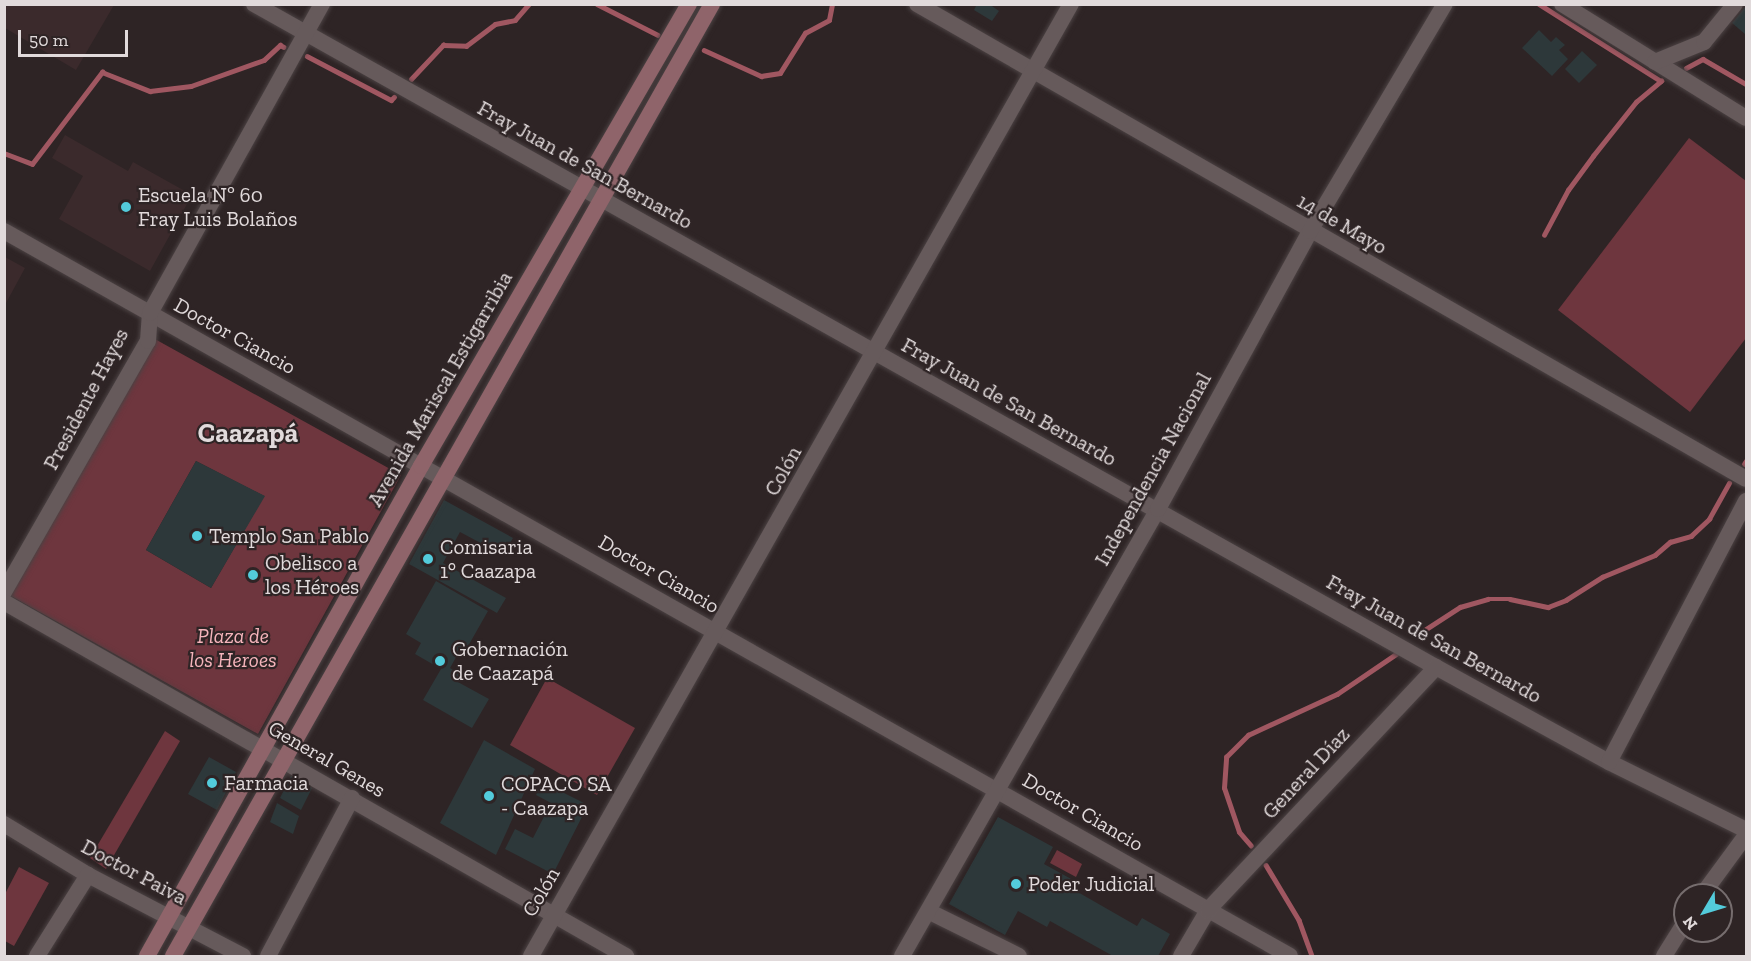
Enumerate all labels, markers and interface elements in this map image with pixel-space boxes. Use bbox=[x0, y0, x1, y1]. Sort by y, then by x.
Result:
scale bar bbox=[21, 18, 130, 56]
text: 50 m bbox=[29, 29, 68, 51]
street label: Fray Juan de San Bernardo bbox=[473, 95, 697, 235]
place label: Escuela Nº 60 Fray Luis Bolaños bbox=[138, 182, 298, 232]
street label: 14 de Mayo bbox=[1293, 188, 1391, 260]
marker: Escuela Nº 60 Fray Luis Bolaños bbox=[119, 200, 133, 214]
street label: Avenida Mariscal Estigarribia bbox=[362, 267, 518, 511]
street label: Doctor Ciancio bbox=[170, 292, 300, 380]
street label: Presidente Hayes bbox=[38, 324, 134, 474]
street label: Fray Juan de San Bernardo bbox=[897, 332, 1121, 472]
street label: Independencia Nacional bbox=[1089, 368, 1217, 570]
district label: Caazapá bbox=[198, 418, 298, 450]
street label: Colón bbox=[759, 442, 807, 500]
place label: Templo San Pablo bbox=[209, 523, 369, 549]
marker: Templo San Pablo bbox=[190, 529, 204, 543]
street label: Doctor Ciancio bbox=[594, 529, 724, 619]
place label: Comisaria 1° Caazapa bbox=[440, 534, 536, 584]
place label: Obelisco a los Héroes bbox=[265, 550, 359, 600]
marker: Comisaria 1° Caazapa bbox=[421, 552, 435, 566]
marker: Obelisco a los Héroes bbox=[246, 568, 260, 582]
street label: Fray Juan de San Bernardo bbox=[1322, 569, 1546, 709]
park label: Plaza de los Heroes bbox=[189, 623, 277, 673]
place label: Gobernación de Caazapá bbox=[452, 636, 568, 686]
marker: Gobernación de Caazapá bbox=[433, 654, 447, 668]
street label: General Genes bbox=[264, 715, 390, 803]
street label: General Díaz bbox=[1257, 722, 1355, 824]
street label: Doctor Ciancio bbox=[1018, 767, 1148, 857]
place label: Farmacia bbox=[224, 770, 308, 796]
place label: COPACO SA - Caazapa bbox=[501, 771, 612, 821]
marker: Farmacia bbox=[205, 776, 219, 790]
marker: COPACO SA - Caazapa bbox=[482, 789, 496, 803]
street label: Doctor Paiva bbox=[77, 834, 191, 910]
street label: Colón bbox=[517, 863, 565, 921]
place label: Poder Judicial bbox=[1028, 871, 1155, 897]
marker: Poder Judicial bbox=[1009, 877, 1023, 891]
north arrow bbox=[1673, 883, 1733, 943]
text: N bbox=[1679, 913, 1701, 934]

